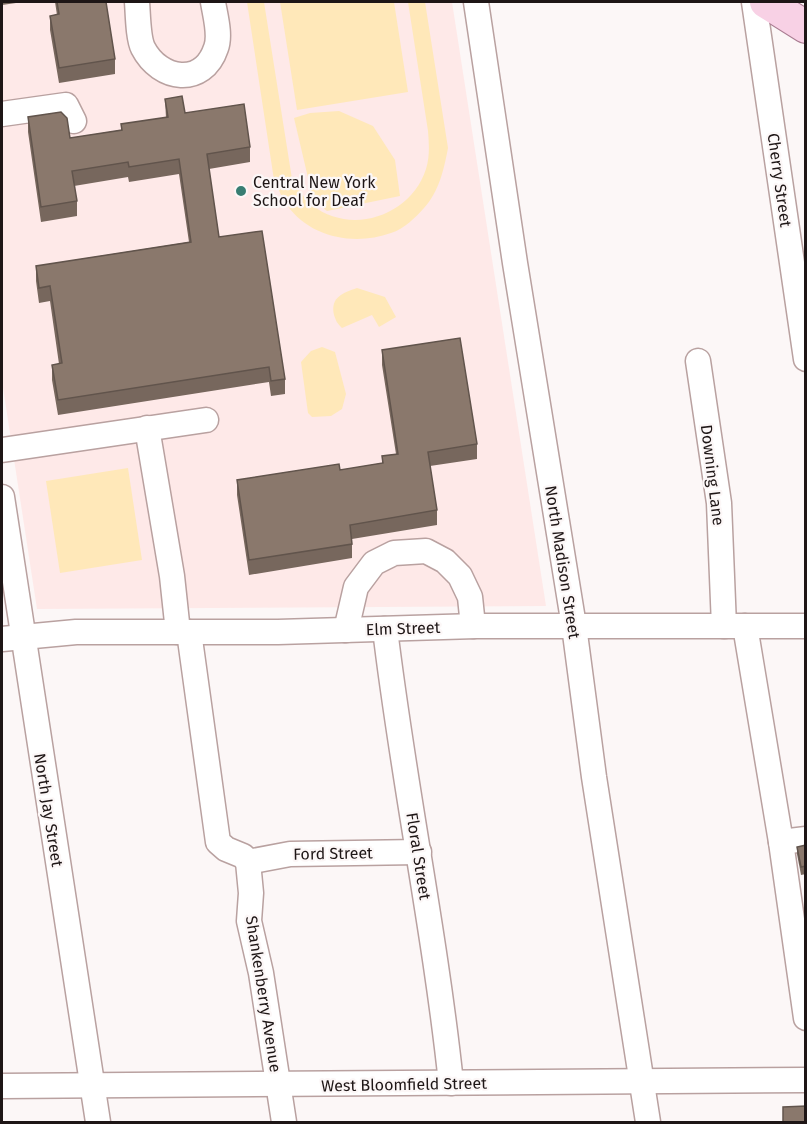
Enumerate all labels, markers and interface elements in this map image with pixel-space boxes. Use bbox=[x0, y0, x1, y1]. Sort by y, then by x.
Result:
street label: Cherry Street bbox=[764, 132, 796, 229]
place label: Central New York School for Deaf bbox=[253, 173, 376, 210]
marker: Central New York School for Deaf bbox=[234, 184, 248, 198]
street label: Downing Lane bbox=[697, 424, 728, 527]
street label: North Madison Street bbox=[541, 484, 584, 640]
street label: Elm Street bbox=[365, 618, 441, 639]
street label: North Jay Street bbox=[30, 752, 67, 868]
street label: Floral Street bbox=[402, 811, 435, 901]
street label: Ford Street bbox=[293, 843, 373, 864]
street label: Shankenberry Avenue bbox=[242, 915, 285, 1074]
street label: West Bloomfield Street bbox=[321, 1074, 487, 1095]

